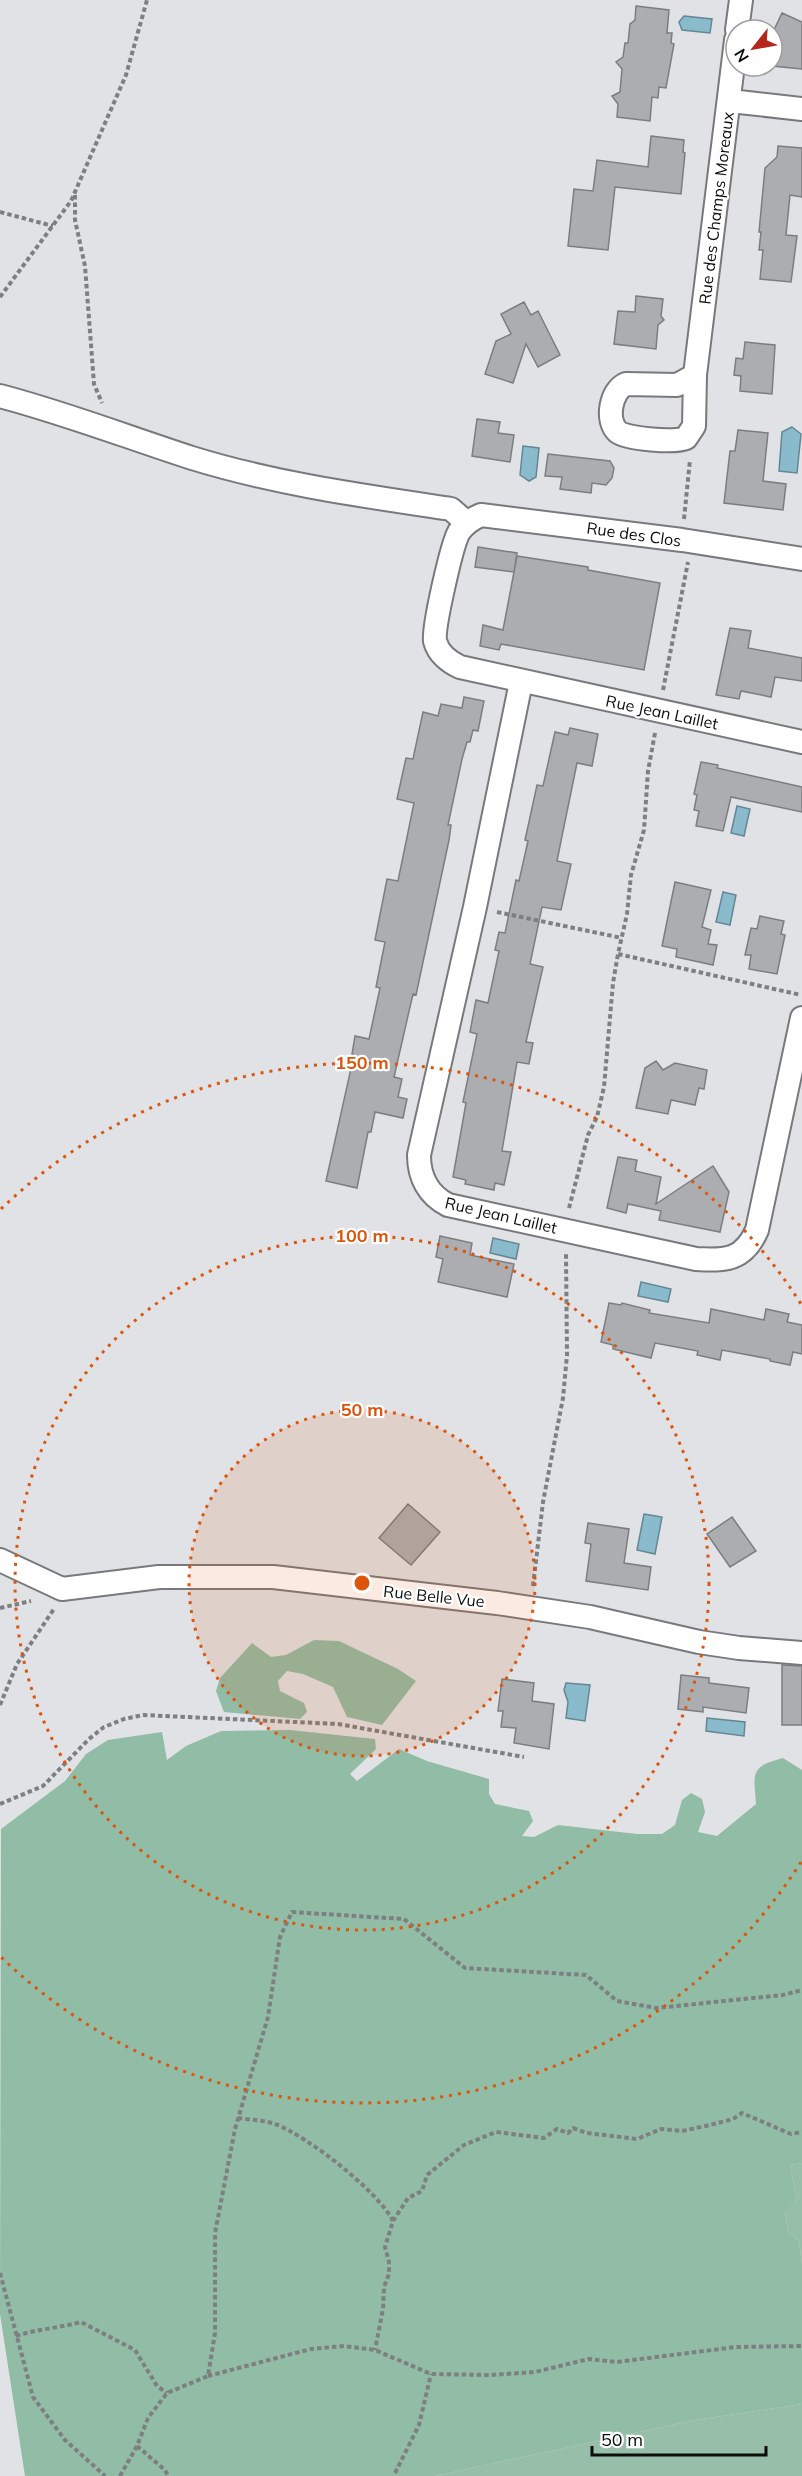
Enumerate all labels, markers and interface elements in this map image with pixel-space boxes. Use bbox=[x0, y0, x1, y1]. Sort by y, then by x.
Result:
north arrow bbox=[724, 18, 784, 78]
text: N bbox=[729, 45, 753, 66]
street label: Rue des Champs Moreaux bbox=[694, 110, 738, 305]
street label: Rue des Clos bbox=[585, 517, 683, 551]
street label: Rue Jean Laillet bbox=[604, 690, 720, 734]
text: 150 m bbox=[335, 1051, 389, 1074]
street label: Rue Jean Laillet bbox=[443, 1192, 559, 1238]
text: 100 m bbox=[335, 1224, 389, 1247]
text: 50 m bbox=[341, 1398, 383, 1421]
centre of rings bbox=[352, 1573, 372, 1593]
street label: Rue Belle Vue bbox=[382, 1581, 486, 1611]
scale bar bbox=[592, 2419, 766, 2457]
text: 50 m bbox=[601, 2428, 643, 2451]

